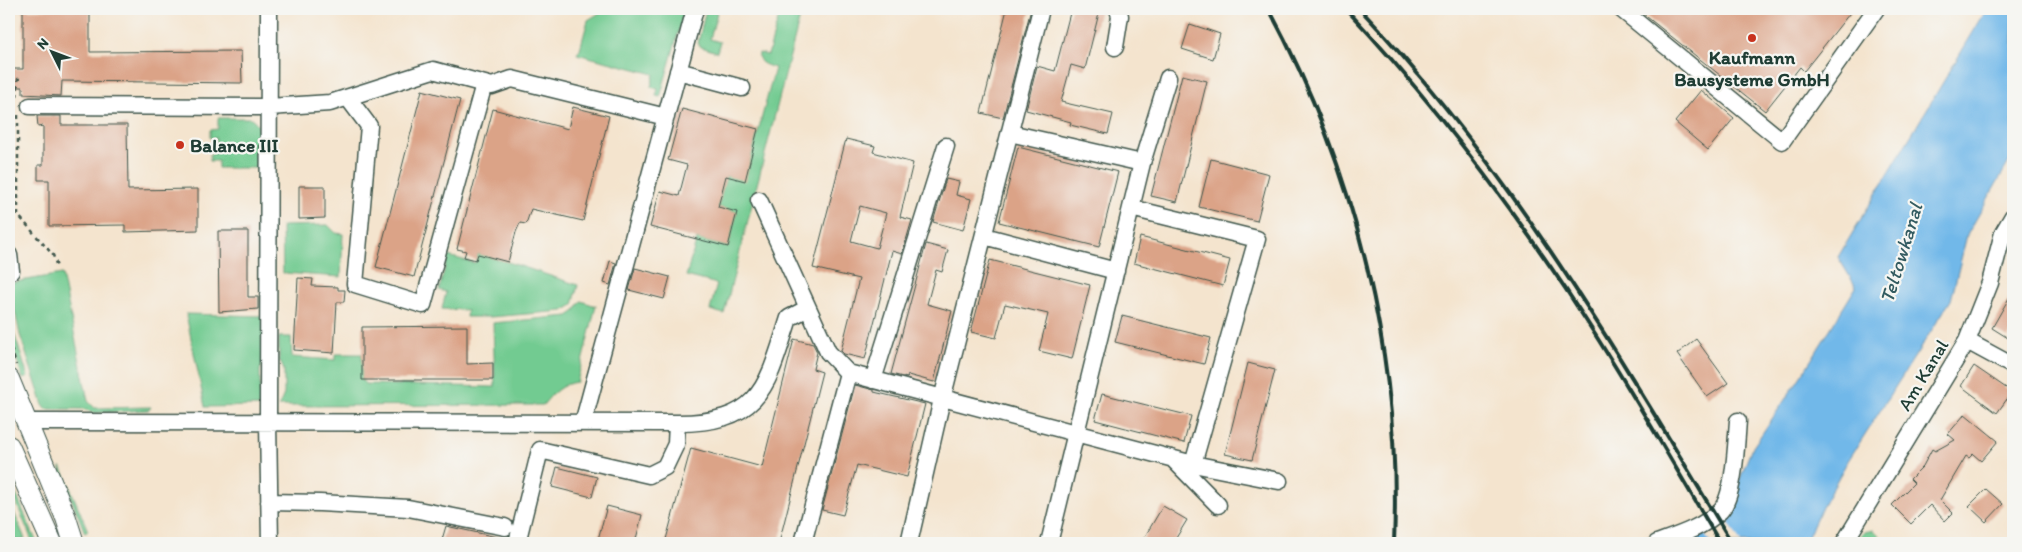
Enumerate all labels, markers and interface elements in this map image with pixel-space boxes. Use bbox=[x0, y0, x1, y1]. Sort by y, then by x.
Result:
north arrow bbox=[28, 28, 78, 78]
marker: Kaufmann Bausysteme GmbH bbox=[1746, 32, 1758, 44]
text: N bbox=[33, 34, 52, 53]
place label: Kaufmann Bausysteme GmbH bbox=[1674, 46, 1830, 91]
place label: Balance III bbox=[190, 134, 278, 157]
marker: Balance III bbox=[174, 139, 186, 151]
water label: Teltowkanal bbox=[1874, 199, 1928, 306]
street label: Am Kanal bbox=[1893, 335, 1954, 415]

